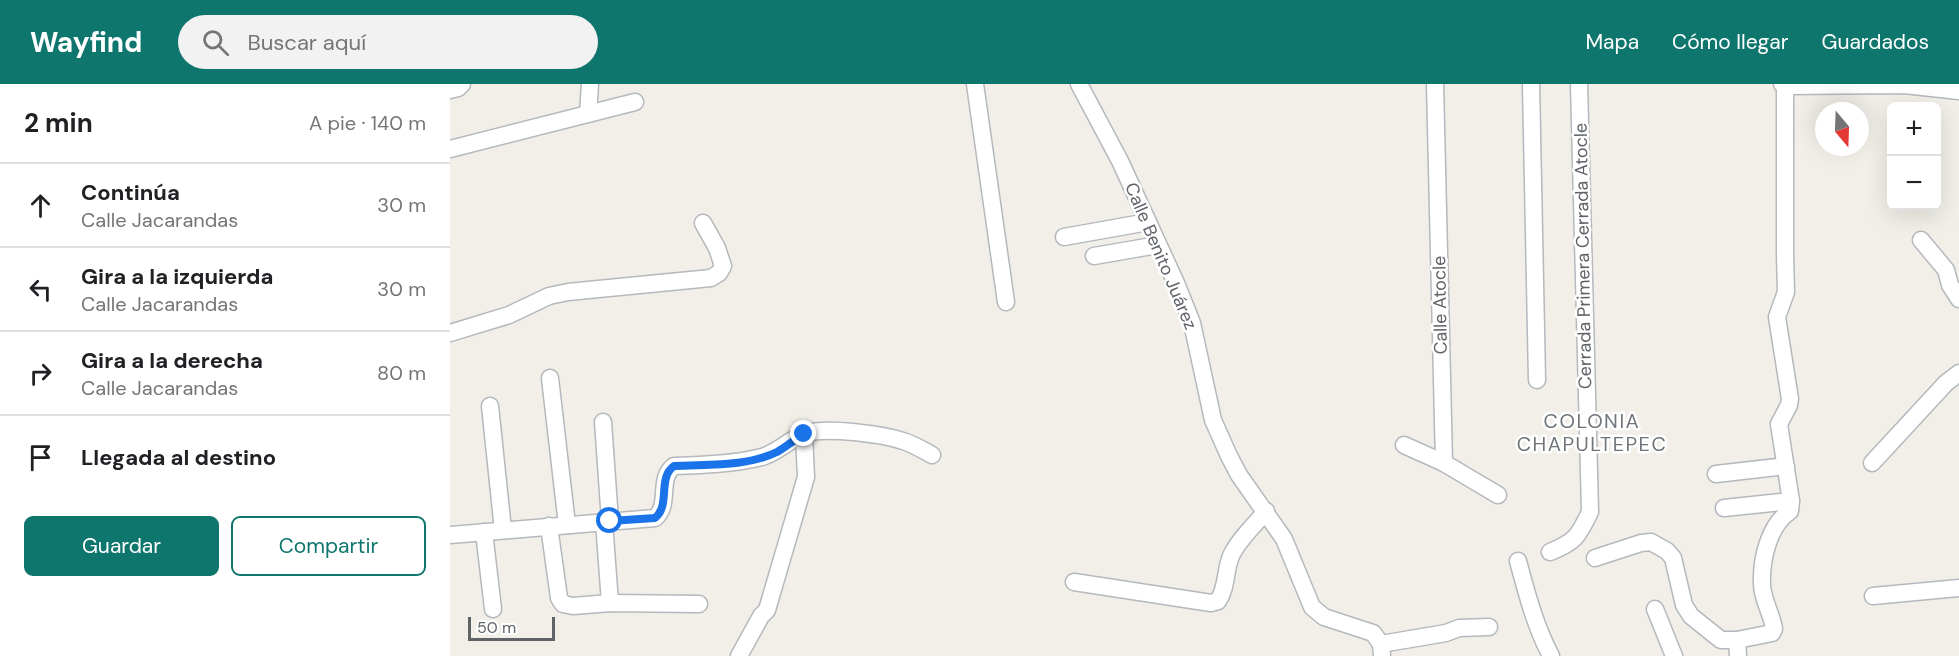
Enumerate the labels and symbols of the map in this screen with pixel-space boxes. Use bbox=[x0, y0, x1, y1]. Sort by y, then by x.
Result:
north arrow bbox=[1815, 102, 1869, 156]
street label: Cerrada Primera Cerrada Atocle bbox=[1569, 123, 1597, 389]
street label: Calle Benito Juárez bbox=[1119, 179, 1203, 333]
street label: Calle Atocle bbox=[1427, 255, 1453, 355]
district label: COLONIA CHAPULTEPEC bbox=[1517, 408, 1667, 457]
route end bbox=[790, 420, 816, 446]
route start bbox=[596, 507, 622, 533]
scale bar bbox=[468, 614, 555, 642]

